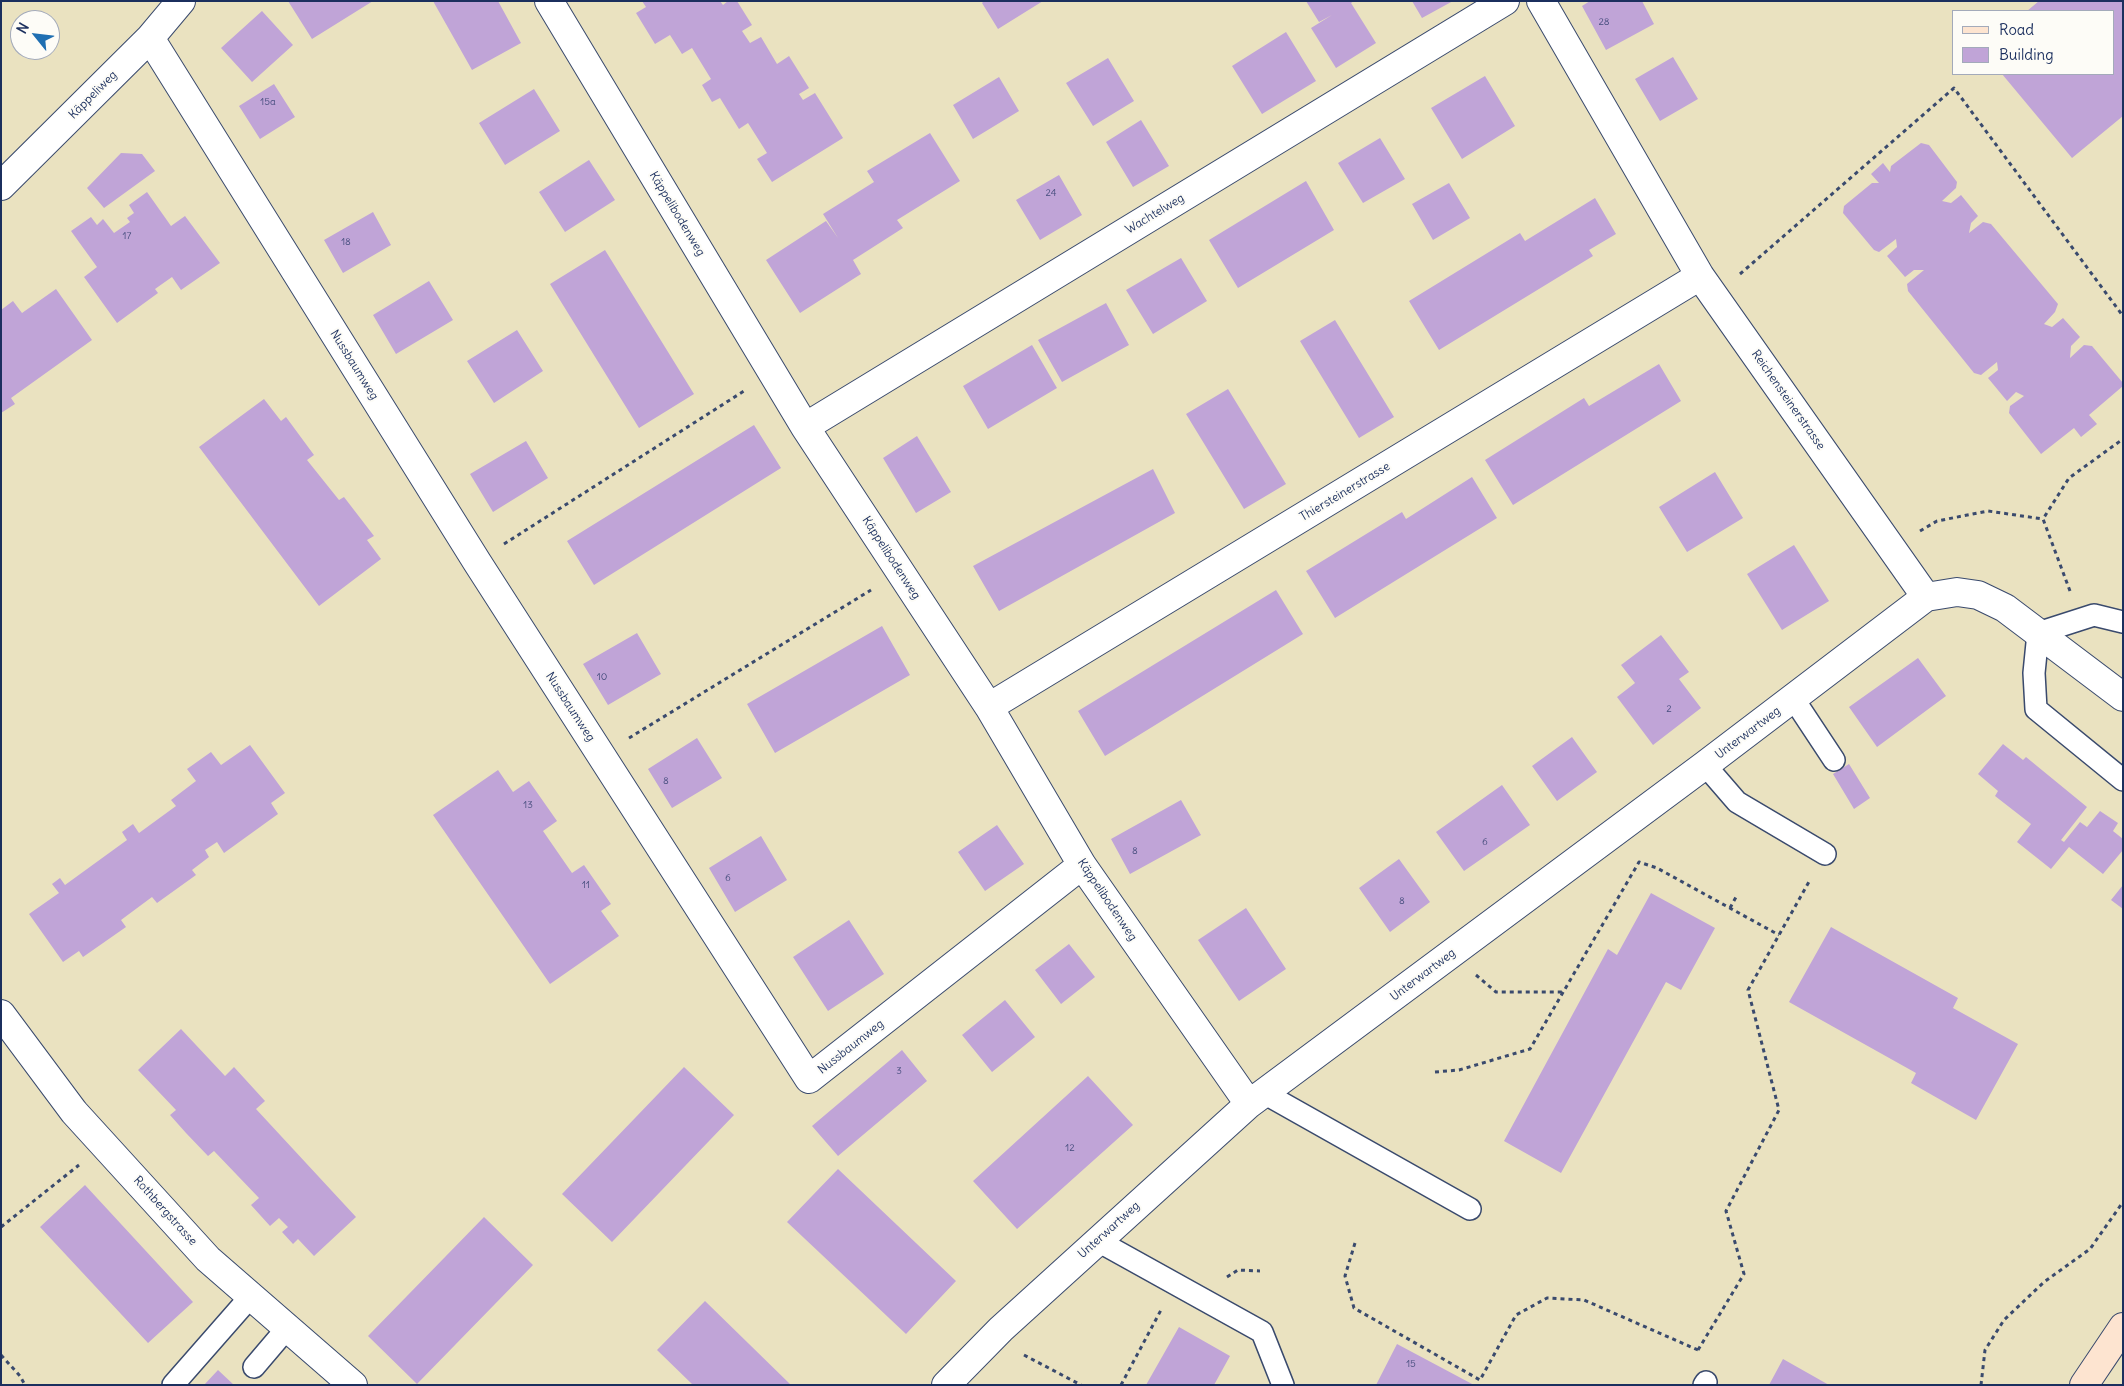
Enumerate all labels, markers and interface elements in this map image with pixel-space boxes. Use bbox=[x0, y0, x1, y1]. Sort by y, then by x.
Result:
north arrow bbox=[10, 10, 60, 60]
legend bbox=[1952, 10, 2114, 75]
house number: 28 bbox=[1598, 16, 1610, 28]
text: N bbox=[13, 20, 33, 37]
text: Road bbox=[1999, 20, 2034, 39]
text: Building bbox=[1999, 45, 2054, 64]
street label: Käppeliweg bbox=[66, 68, 120, 122]
house number: 15a bbox=[260, 96, 276, 108]
street label: Käppelibodenweg bbox=[646, 169, 708, 259]
house number: 24 bbox=[1045, 187, 1057, 199]
street label: Wachtelweg bbox=[1123, 191, 1187, 237]
house number: 17 bbox=[123, 230, 131, 242]
house number: 18 bbox=[341, 236, 351, 248]
street label: Nussbaumweg bbox=[327, 327, 381, 403]
street label: Reichensteinerstrasse bbox=[1748, 347, 1828, 453]
street label: Thiersteinerstrasse bbox=[1297, 459, 1393, 525]
street label: Käppelibodenweg bbox=[859, 514, 923, 602]
street label: Nussbaumweg bbox=[542, 670, 598, 744]
house number: 10 bbox=[597, 671, 607, 683]
house number: 2 bbox=[1666, 703, 1672, 715]
street label: Unterwartweg bbox=[1713, 704, 1783, 762]
house number: 8 bbox=[663, 775, 669, 787]
house number: 13 bbox=[523, 799, 533, 811]
house number: 6 bbox=[1482, 836, 1488, 848]
house number: 8 bbox=[1132, 845, 1138, 857]
street label: Käppelibodenweg bbox=[1074, 856, 1140, 944]
house number: 6 bbox=[725, 872, 731, 884]
house number: 11 bbox=[582, 879, 590, 891]
house number: 8 bbox=[1399, 895, 1405, 907]
street label: Unterwartweg bbox=[1388, 946, 1458, 1004]
street label: Nussbaumweg bbox=[815, 1017, 887, 1077]
house number: 3 bbox=[896, 1065, 902, 1077]
house number: 12 bbox=[1065, 1142, 1075, 1154]
street label: Rothbergstrasse bbox=[130, 1173, 200, 1249]
street label: Unterwartweg bbox=[1075, 1199, 1143, 1261]
house number: 15 bbox=[1406, 1358, 1416, 1370]

